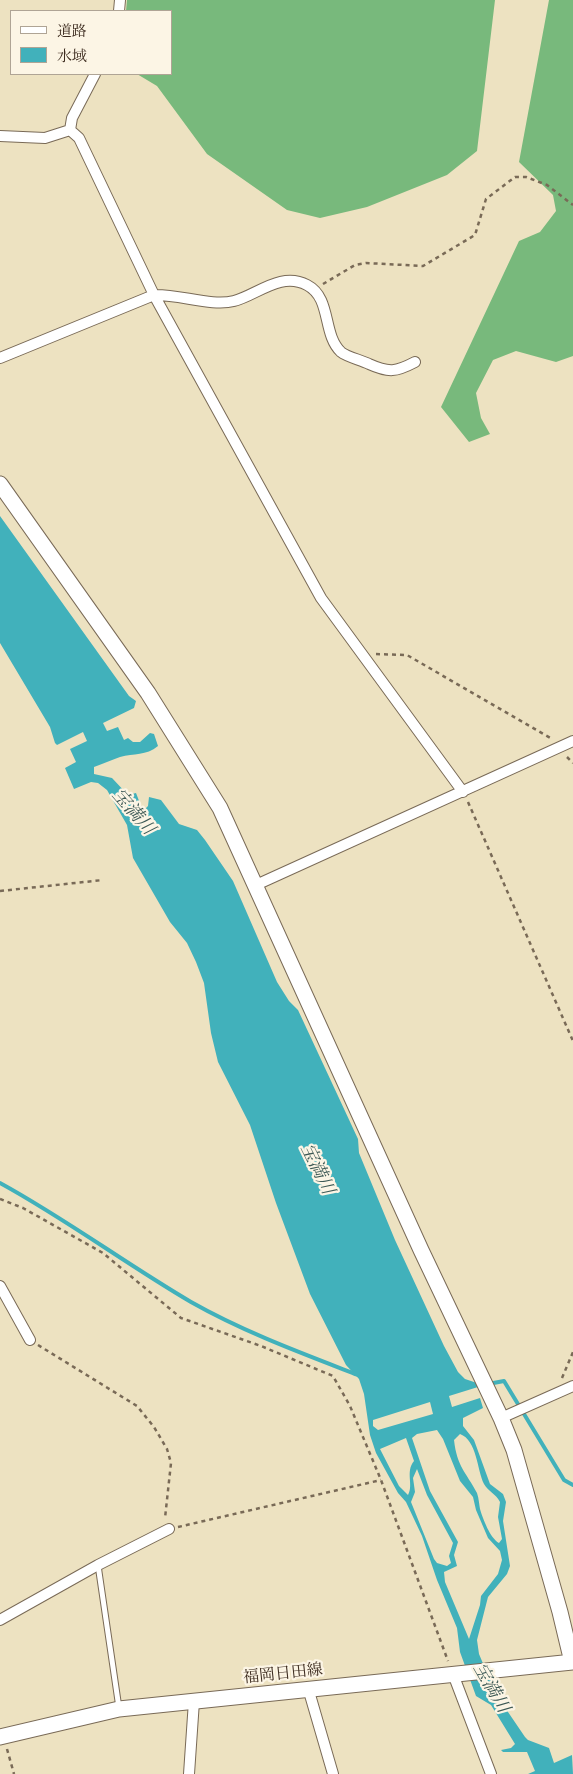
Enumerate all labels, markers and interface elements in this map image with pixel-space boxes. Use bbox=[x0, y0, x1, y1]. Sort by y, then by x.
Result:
legend bbox=[10, 10, 172, 75]
text: 道路 bbox=[57, 21, 87, 40]
text: 水域 bbox=[57, 46, 87, 65]
water label: 宝満川 bbox=[107, 785, 159, 839]
water label: 宝満川 bbox=[295, 1140, 339, 1198]
water label: 宝満川 bbox=[468, 1659, 514, 1717]
street label: 福岡日田線 bbox=[242, 1660, 324, 1688]

